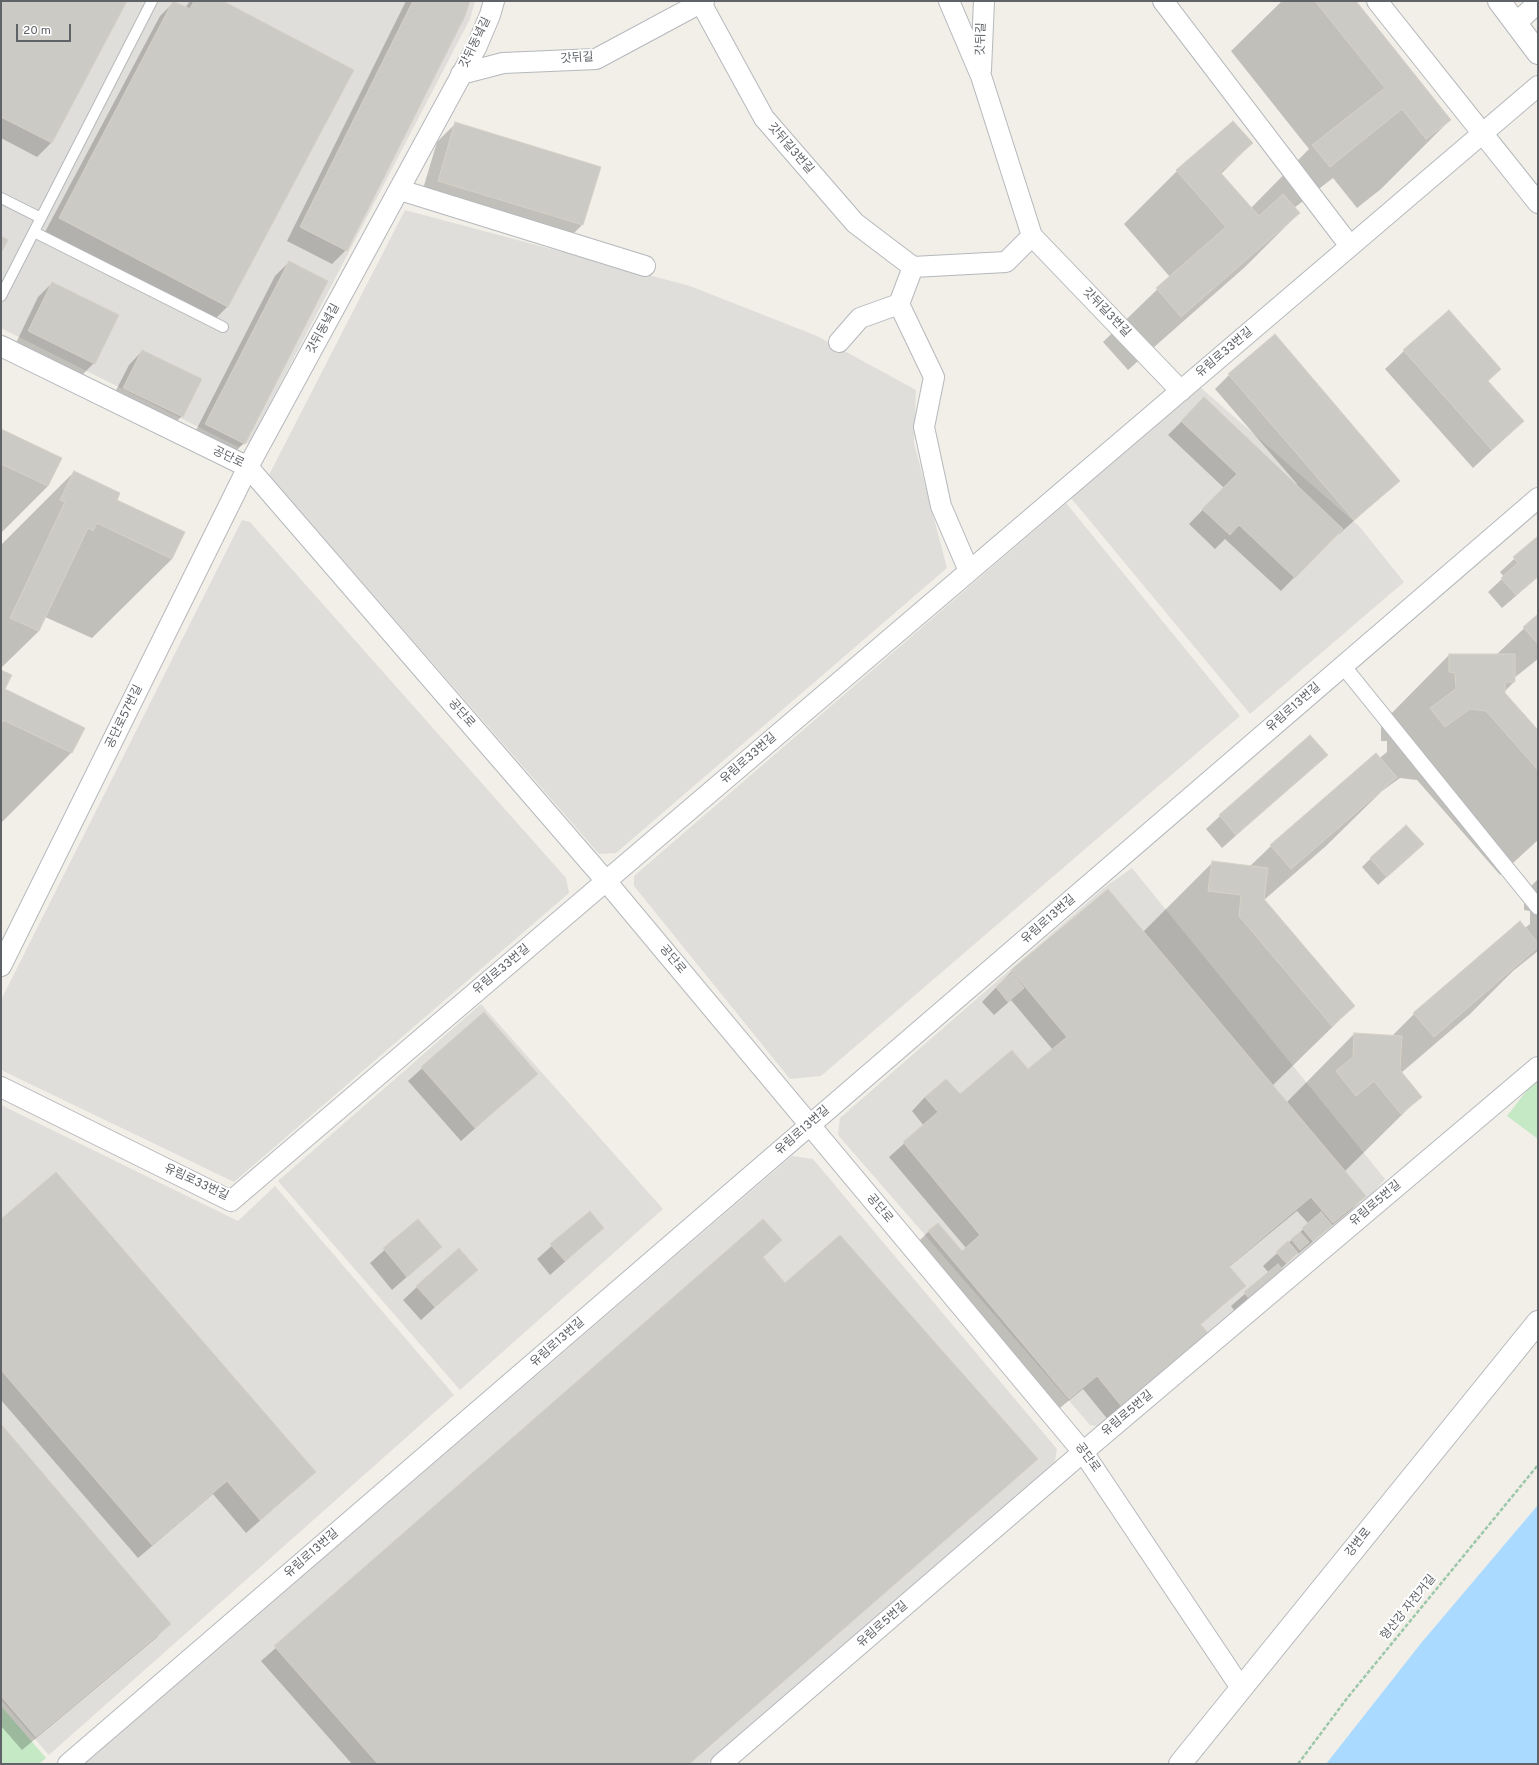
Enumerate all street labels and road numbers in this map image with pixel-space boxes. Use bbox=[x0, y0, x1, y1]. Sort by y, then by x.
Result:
street label: 갓뒤동녘길 bbox=[457, 15, 495, 71]
street label: 갓뒤길 bbox=[974, 22, 990, 56]
street label: 갓뒤길 bbox=[560, 51, 594, 67]
street label: 갓뒤길3번길 bbox=[764, 121, 816, 177]
street label: 갓뒤길3번길 bbox=[1079, 286, 1133, 340]
street label: 갓뒤동녘길 bbox=[304, 301, 344, 357]
street label: 유림로33번길 bbox=[1194, 325, 1256, 381]
street label: 공단로 bbox=[210, 444, 246, 472]
street label: 유림로13번길 bbox=[1264, 681, 1324, 735]
street label: 공단로57번길 bbox=[103, 683, 147, 751]
street label: 공단로 bbox=[445, 697, 477, 731]
street label: 유림로33번길 bbox=[718, 731, 780, 787]
street label: 유림로13번길 bbox=[1019, 893, 1079, 947]
street label: 유림로33번길 bbox=[471, 942, 533, 998]
street label: 공단로 bbox=[656, 943, 688, 977]
street label: 유림로13번길 bbox=[773, 1104, 833, 1158]
street label: 유림로33번길 bbox=[161, 1162, 231, 1204]
street label: 유림로5번길 bbox=[1347, 1178, 1405, 1230]
street label: 공단로 bbox=[863, 1192, 895, 1226]
street label: 유림로13번길 bbox=[528, 1316, 588, 1370]
street label: 유림로5번길 bbox=[1099, 1388, 1157, 1440]
street label: 공단로 bbox=[1071, 1440, 1103, 1476]
street label: 강변로 bbox=[1343, 1526, 1375, 1560]
street label: 유림로13번길 bbox=[282, 1527, 342, 1581]
street label: 형산강 자전거길 bbox=[1378, 1572, 1440, 1644]
street label: 유림로5번길 bbox=[855, 1599, 911, 1651]

